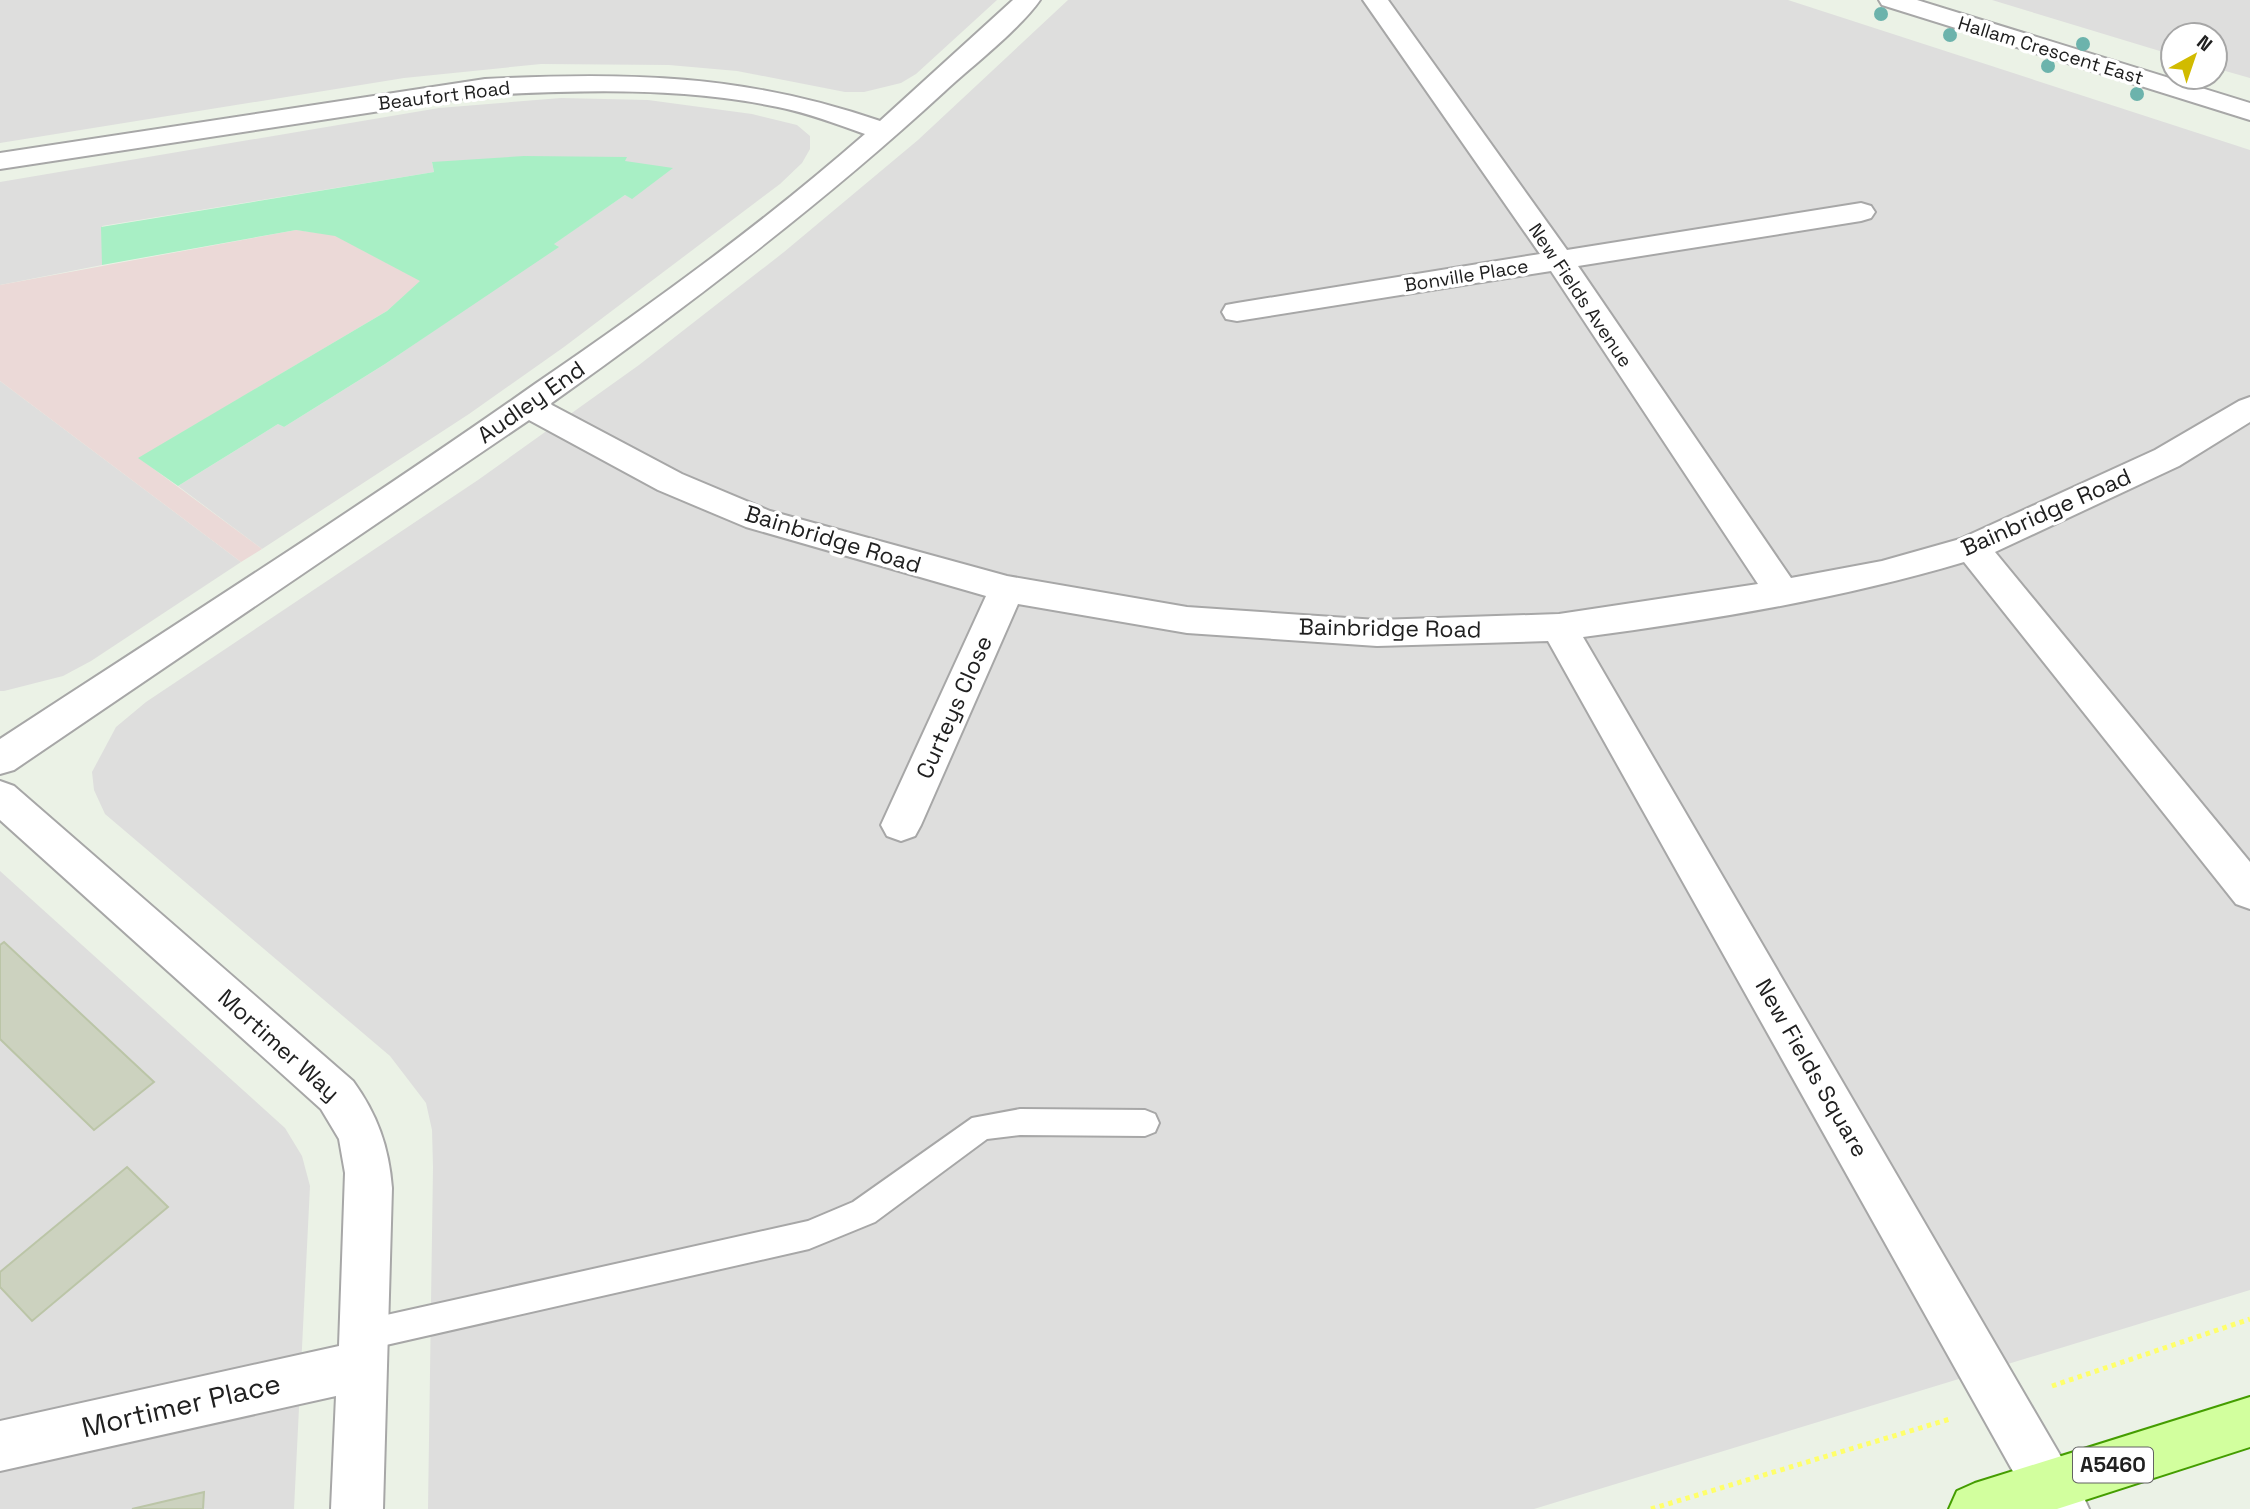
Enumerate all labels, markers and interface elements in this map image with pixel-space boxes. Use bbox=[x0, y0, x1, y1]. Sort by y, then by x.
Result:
street label: Hallam Crescent East bbox=[1955, 10, 2147, 91]
north arrow bbox=[2159, 21, 2229, 91]
text: N bbox=[2192, 30, 2218, 57]
street label: Beaufort Road bbox=[376, 75, 512, 116]
street label: New Fields Avenue bbox=[1523, 218, 1638, 372]
street label: Bonville Place bbox=[1402, 253, 1530, 298]
street label: Audley End bbox=[471, 354, 591, 450]
street label: Bainbridge Road bbox=[1956, 461, 2136, 563]
street label: Bainbridge Road bbox=[741, 498, 925, 580]
street label: Bainbridge Road bbox=[1298, 611, 1482, 645]
street label: Curteys Close bbox=[909, 631, 999, 783]
street label: New Fields Square bbox=[1749, 973, 1875, 1163]
street label: Mortimer Way bbox=[212, 982, 346, 1108]
street label: Mortimer Place bbox=[78, 1365, 284, 1445]
road number: A5460 bbox=[2073, 1448, 2153, 1482]

